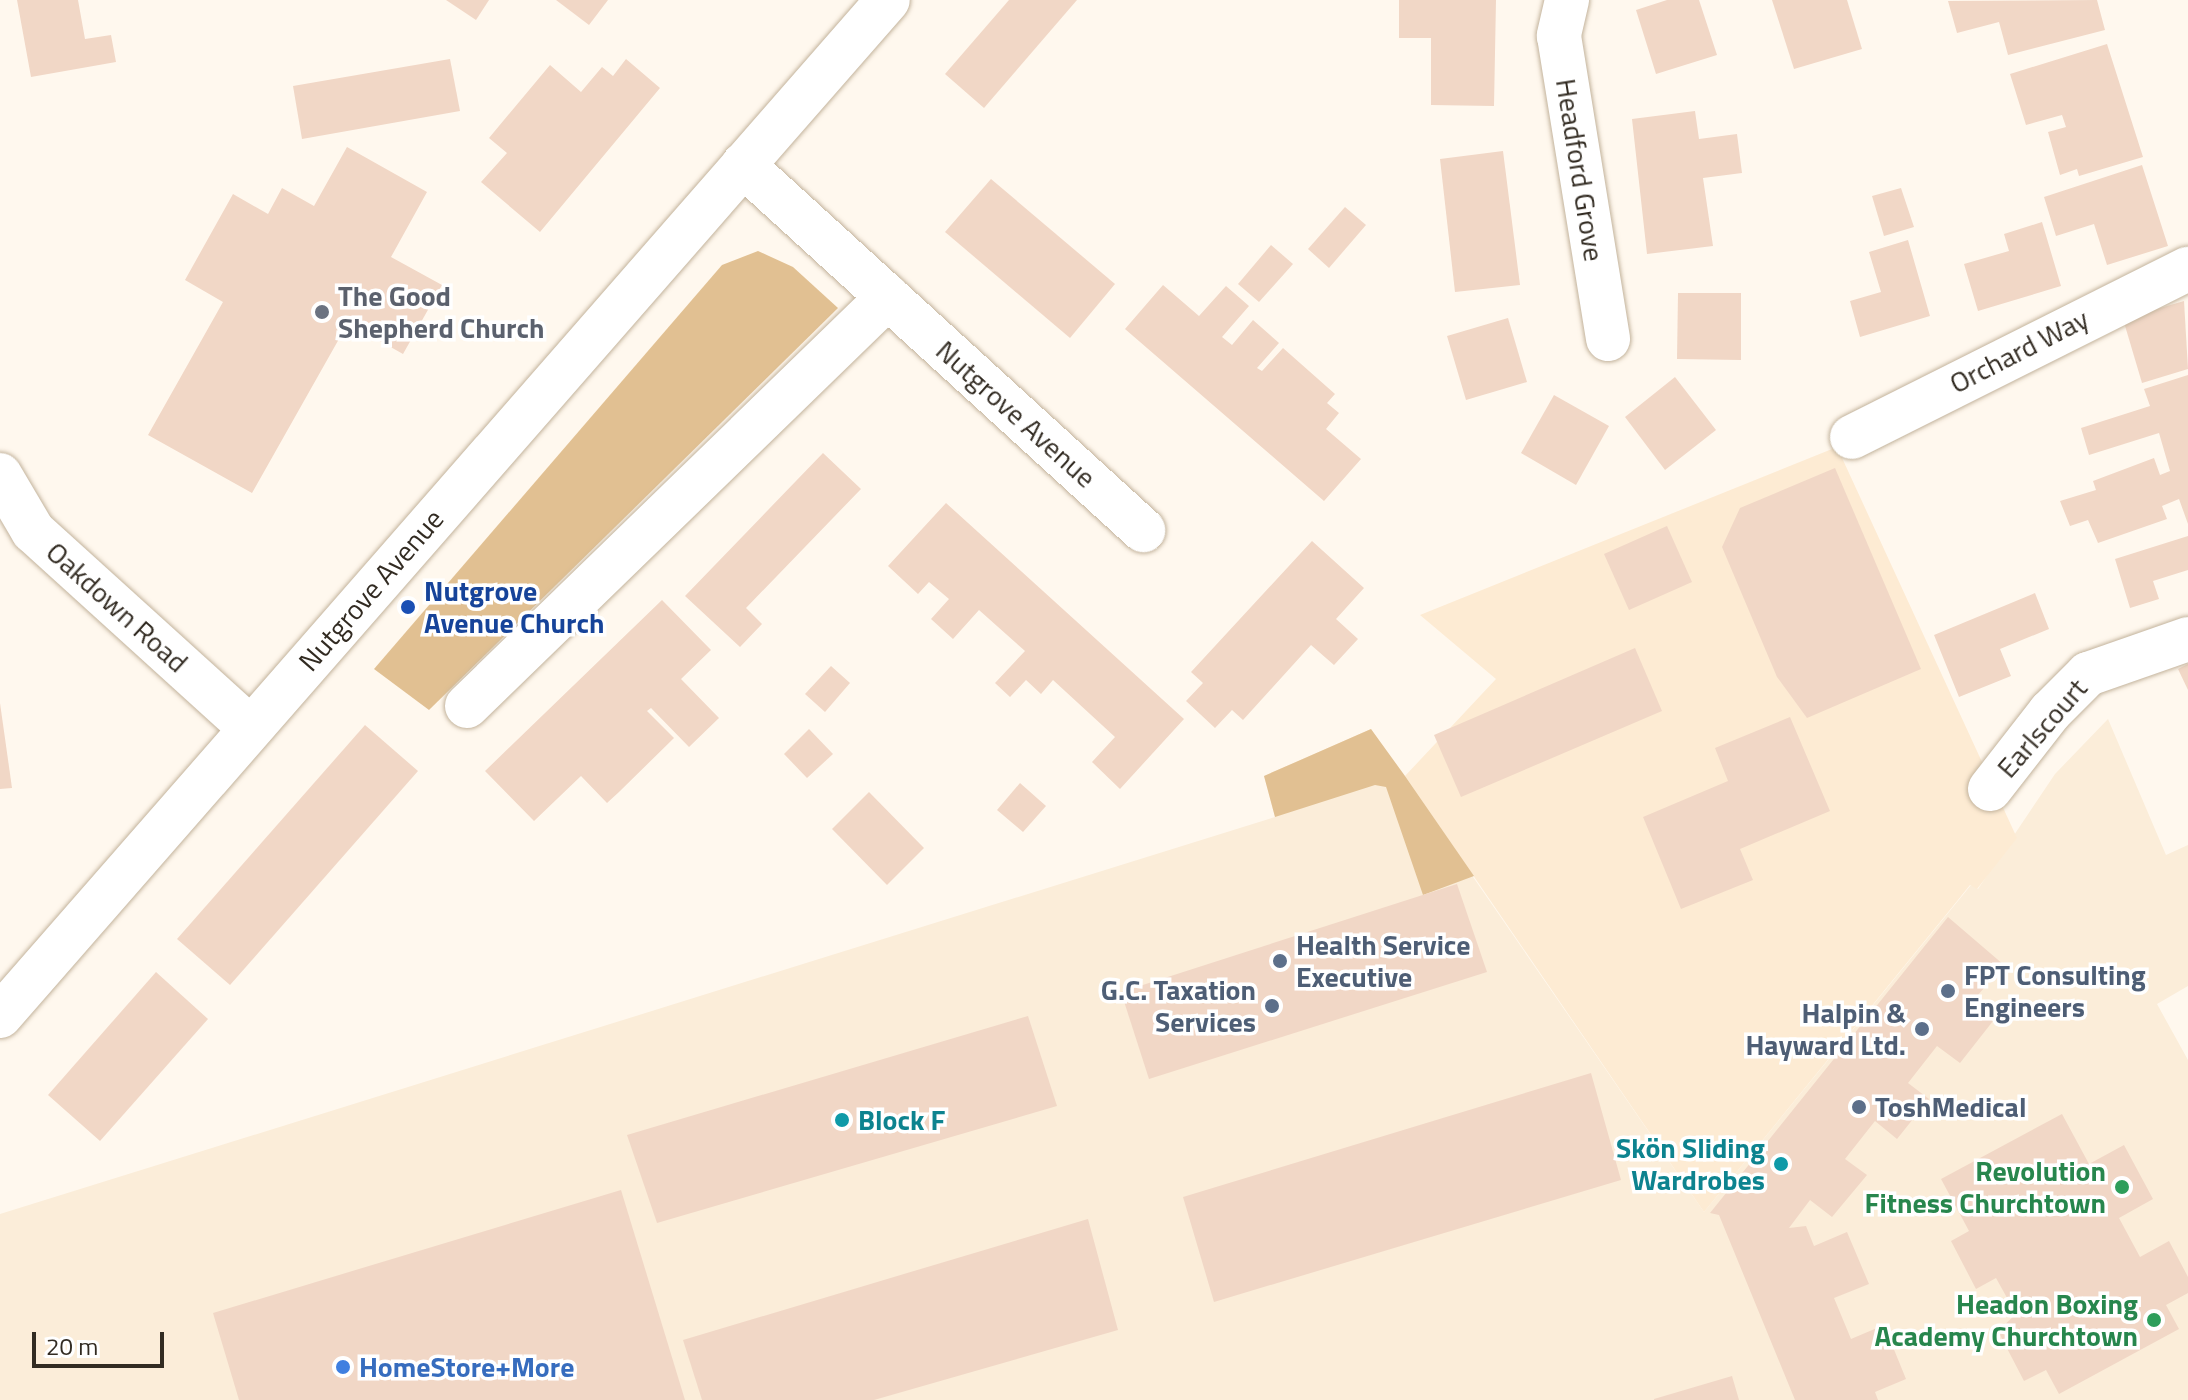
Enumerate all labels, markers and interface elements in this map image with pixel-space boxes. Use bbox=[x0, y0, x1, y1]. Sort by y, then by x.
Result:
street label: Headford Grove bbox=[1549, 76, 1611, 264]
place label: The Good Shepherd Church bbox=[338, 279, 544, 345]
street label: Orchard Way bbox=[1944, 302, 2094, 400]
marker: The Good Shepherd Church bbox=[313, 303, 331, 321]
street label: Nutgrove Avenue bbox=[929, 334, 1103, 494]
street label: Nutgrove Avenue bbox=[292, 502, 450, 678]
street label: Oakdown Road bbox=[40, 535, 194, 679]
place label: Nutgrove Avenue Church bbox=[424, 574, 604, 640]
marker: Nutgrove Avenue Church bbox=[399, 598, 417, 616]
street label: Earlscourt bbox=[1990, 672, 2094, 784]
place label: Health Service Executive bbox=[1296, 928, 1471, 994]
marker: Health Service Executive bbox=[1271, 952, 1289, 970]
place label: FPT Consulting Engineers bbox=[1964, 958, 2146, 1024]
place label: G.C. Taxation Services bbox=[1101, 973, 1256, 1039]
marker: FPT Consulting Engineers bbox=[1939, 982, 1957, 1000]
place label: Halpin & Hayward Ltd. bbox=[1745, 996, 1906, 1062]
marker: G.C. Taxation Services bbox=[1263, 997, 1281, 1015]
marker: Halpin & Hayward Ltd. bbox=[1913, 1020, 1931, 1038]
place label: ToshMedical bbox=[1875, 1090, 2026, 1124]
marker: ToshMedical bbox=[1850, 1098, 1868, 1116]
place label: Block F bbox=[858, 1103, 945, 1137]
marker: Block F bbox=[833, 1111, 851, 1129]
place label: Skön Sliding Wardrobes bbox=[1616, 1131, 1765, 1197]
place label: Revolution Fitness Churchtown bbox=[1865, 1154, 2106, 1220]
marker: Skön Sliding Wardrobes bbox=[1772, 1155, 1790, 1173]
marker: Revolution Fitness Churchtown bbox=[2113, 1178, 2131, 1196]
place label: Headon Boxing Academy Churchtown bbox=[1875, 1287, 2138, 1353]
marker: Headon Boxing Academy Churchtown bbox=[2145, 1311, 2163, 1329]
scale bar bbox=[36, 1316, 168, 1366]
text: 20 m bbox=[46, 1328, 98, 1364]
place label: HomeStore+More bbox=[359, 1350, 574, 1384]
marker: HomeStore+More bbox=[334, 1358, 352, 1376]

